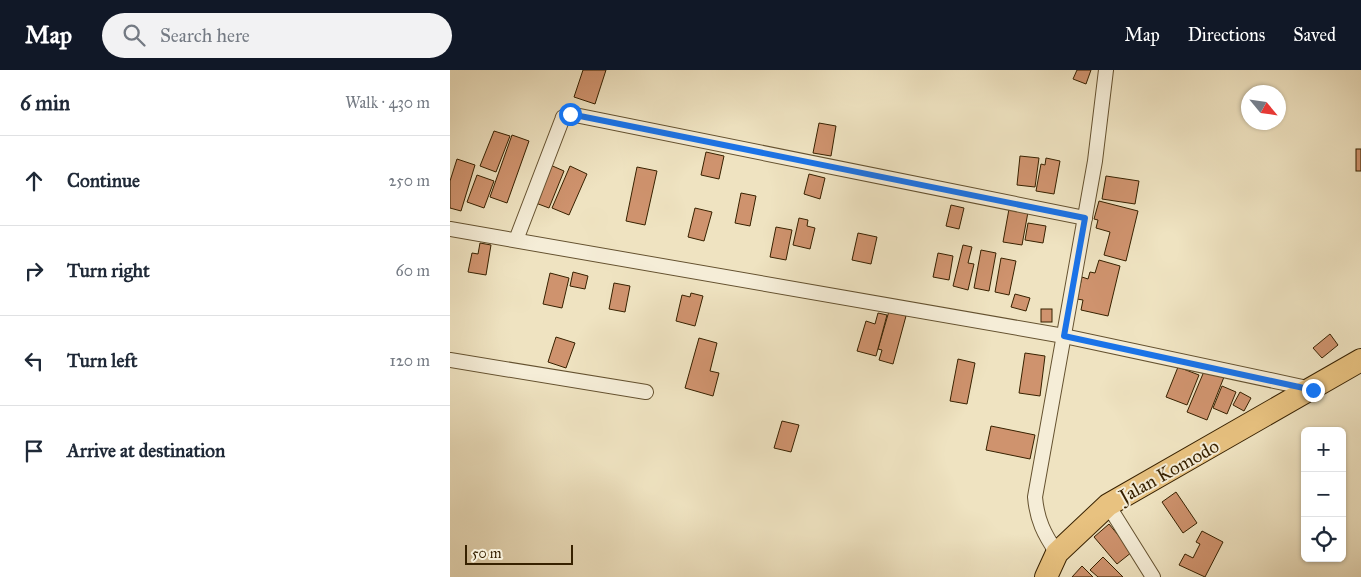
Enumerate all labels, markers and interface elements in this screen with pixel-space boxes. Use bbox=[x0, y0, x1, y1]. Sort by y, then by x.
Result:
search box bbox=[102, 13, 452, 58]
text: Map bbox=[25, 20, 72, 50]
icon: search bbox=[120, 21, 148, 49]
text: Search here bbox=[160, 24, 250, 47]
text: Map bbox=[1124, 24, 1160, 46]
text: Directions bbox=[1188, 24, 1265, 46]
text: Saved bbox=[1293, 24, 1336, 46]
north arrow bbox=[1241, 85, 1286, 130]
text: 6 min bbox=[20, 90, 70, 116]
text: Walk · 430 m bbox=[345, 93, 430, 112]
route start bbox=[559, 103, 582, 126]
icon: ahead bbox=[20, 167, 48, 195]
text: Continue bbox=[67, 169, 140, 192]
text: 250 m bbox=[389, 171, 430, 190]
icon: right bbox=[20, 257, 48, 285]
text: Turn right bbox=[67, 259, 150, 282]
text: 60 m bbox=[396, 261, 430, 280]
icon: left bbox=[20, 347, 48, 375]
text: Turn left bbox=[67, 349, 137, 372]
text: 120 m bbox=[390, 351, 430, 370]
route end bbox=[1302, 379, 1325, 402]
map controls bbox=[1301, 427, 1346, 562]
button: + bbox=[1301, 427, 1346, 472]
street label: Jalan Komodo bbox=[1113, 434, 1224, 510]
icon: arrive bbox=[20, 437, 48, 465]
text: Arrive at destination bbox=[67, 439, 225, 462]
button: − bbox=[1301, 472, 1346, 517]
button: locate bbox=[1301, 517, 1346, 562]
scale bar bbox=[465, 542, 572, 565]
text: 50 m bbox=[472, 545, 501, 562]

